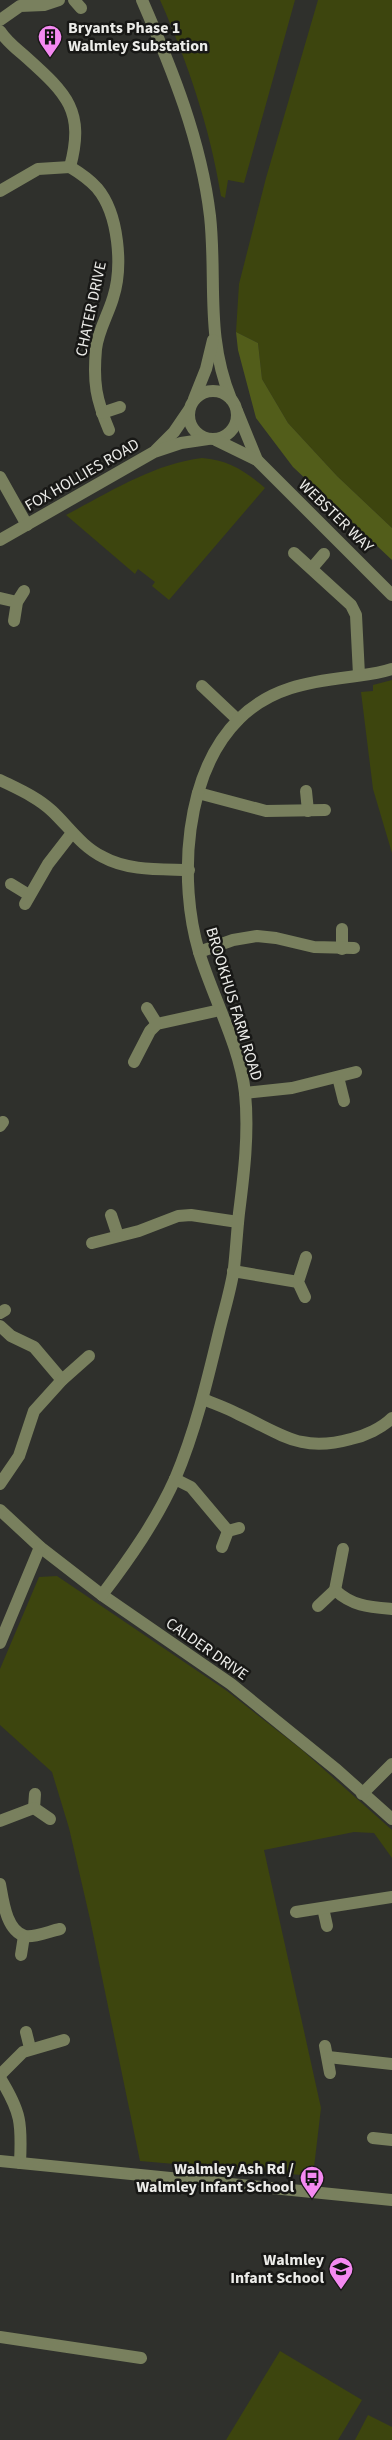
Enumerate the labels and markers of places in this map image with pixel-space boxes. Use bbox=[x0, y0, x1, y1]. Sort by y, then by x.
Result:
place label: Bryants Phase 1 Walmley Substation bbox=[68, 17, 208, 57]
building icon: Bryants Phase 1 Walmley Substation bbox=[37, 24, 63, 58]
place label: Walmley Ash Rd / Walmley Infant School bbox=[136, 2158, 294, 2198]
bus stop icon: Walmley Ash Rd / Walmley Infant School bbox=[299, 2165, 325, 2199]
place label: Walmley Infant School bbox=[230, 2249, 325, 2289]
school or university icon: Walmley Infant School bbox=[328, 2256, 354, 2290]

